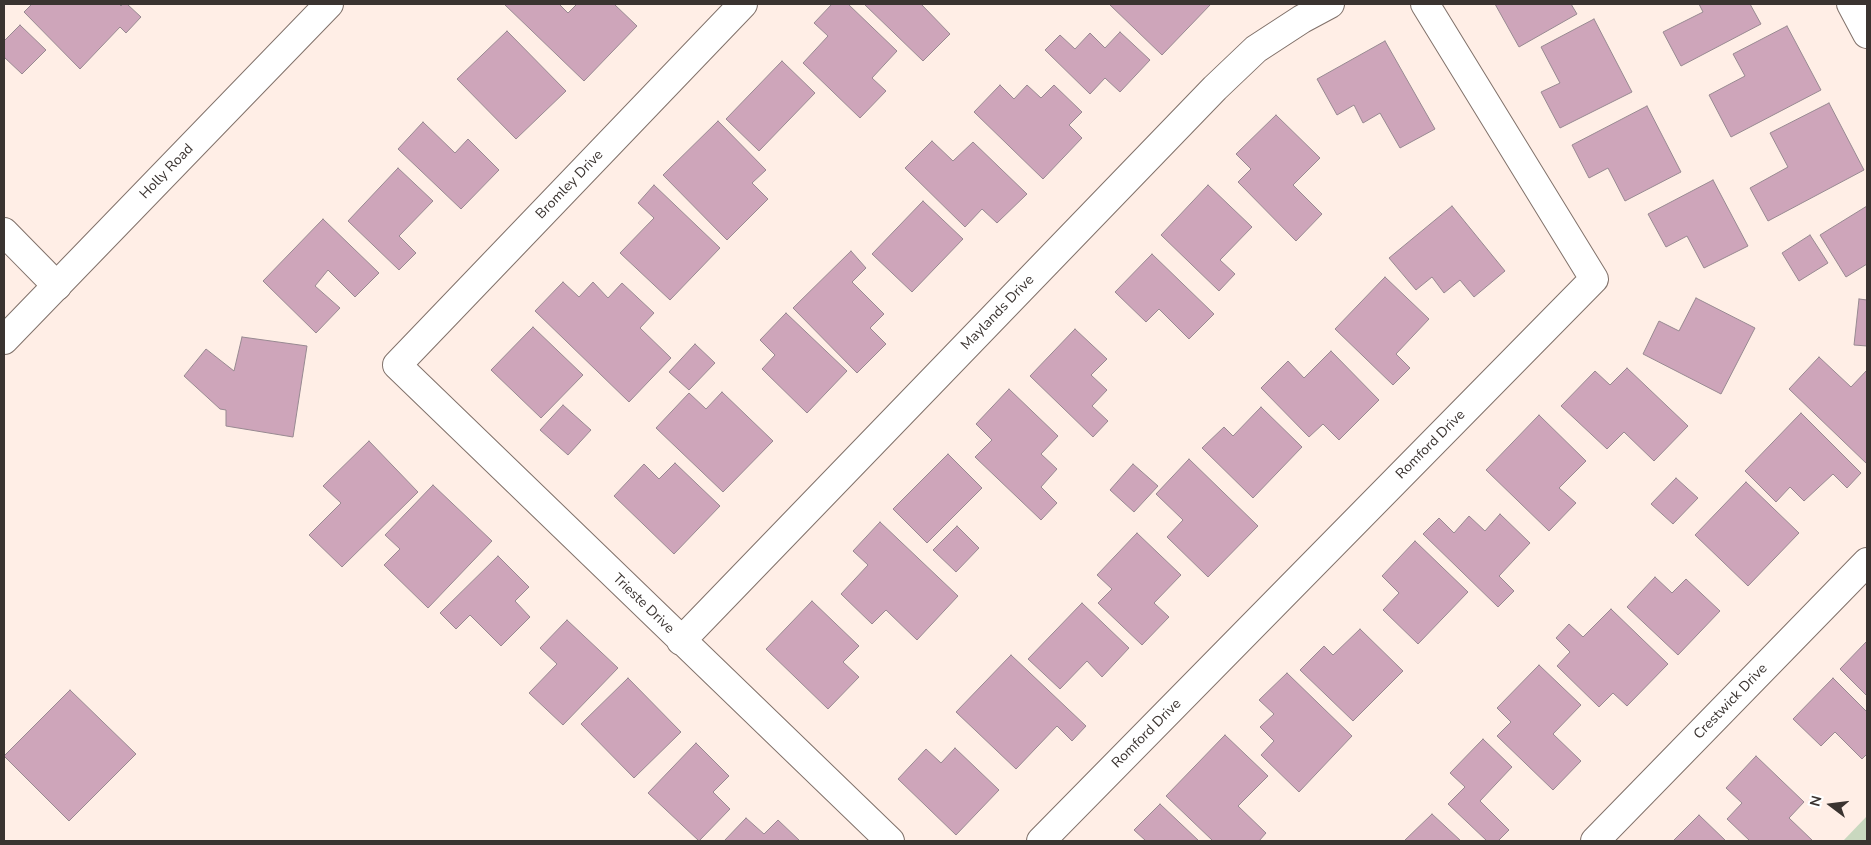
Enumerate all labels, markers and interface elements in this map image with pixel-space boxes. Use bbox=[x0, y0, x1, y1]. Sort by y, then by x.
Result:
street label: Holly Road bbox=[137, 141, 197, 203]
street label: Bromley Drive bbox=[533, 147, 607, 223]
street label: Maylands Drive bbox=[958, 272, 1038, 354]
street label: Romford Drive bbox=[1393, 407, 1469, 483]
street label: Trieste Drive bbox=[609, 571, 677, 637]
street label: Crestwick Drive bbox=[1691, 661, 1771, 743]
street label: Romford Drive bbox=[1109, 696, 1185, 772]
north arrow bbox=[1806, 780, 1856, 830]
text: N bbox=[1805, 793, 1827, 809]

